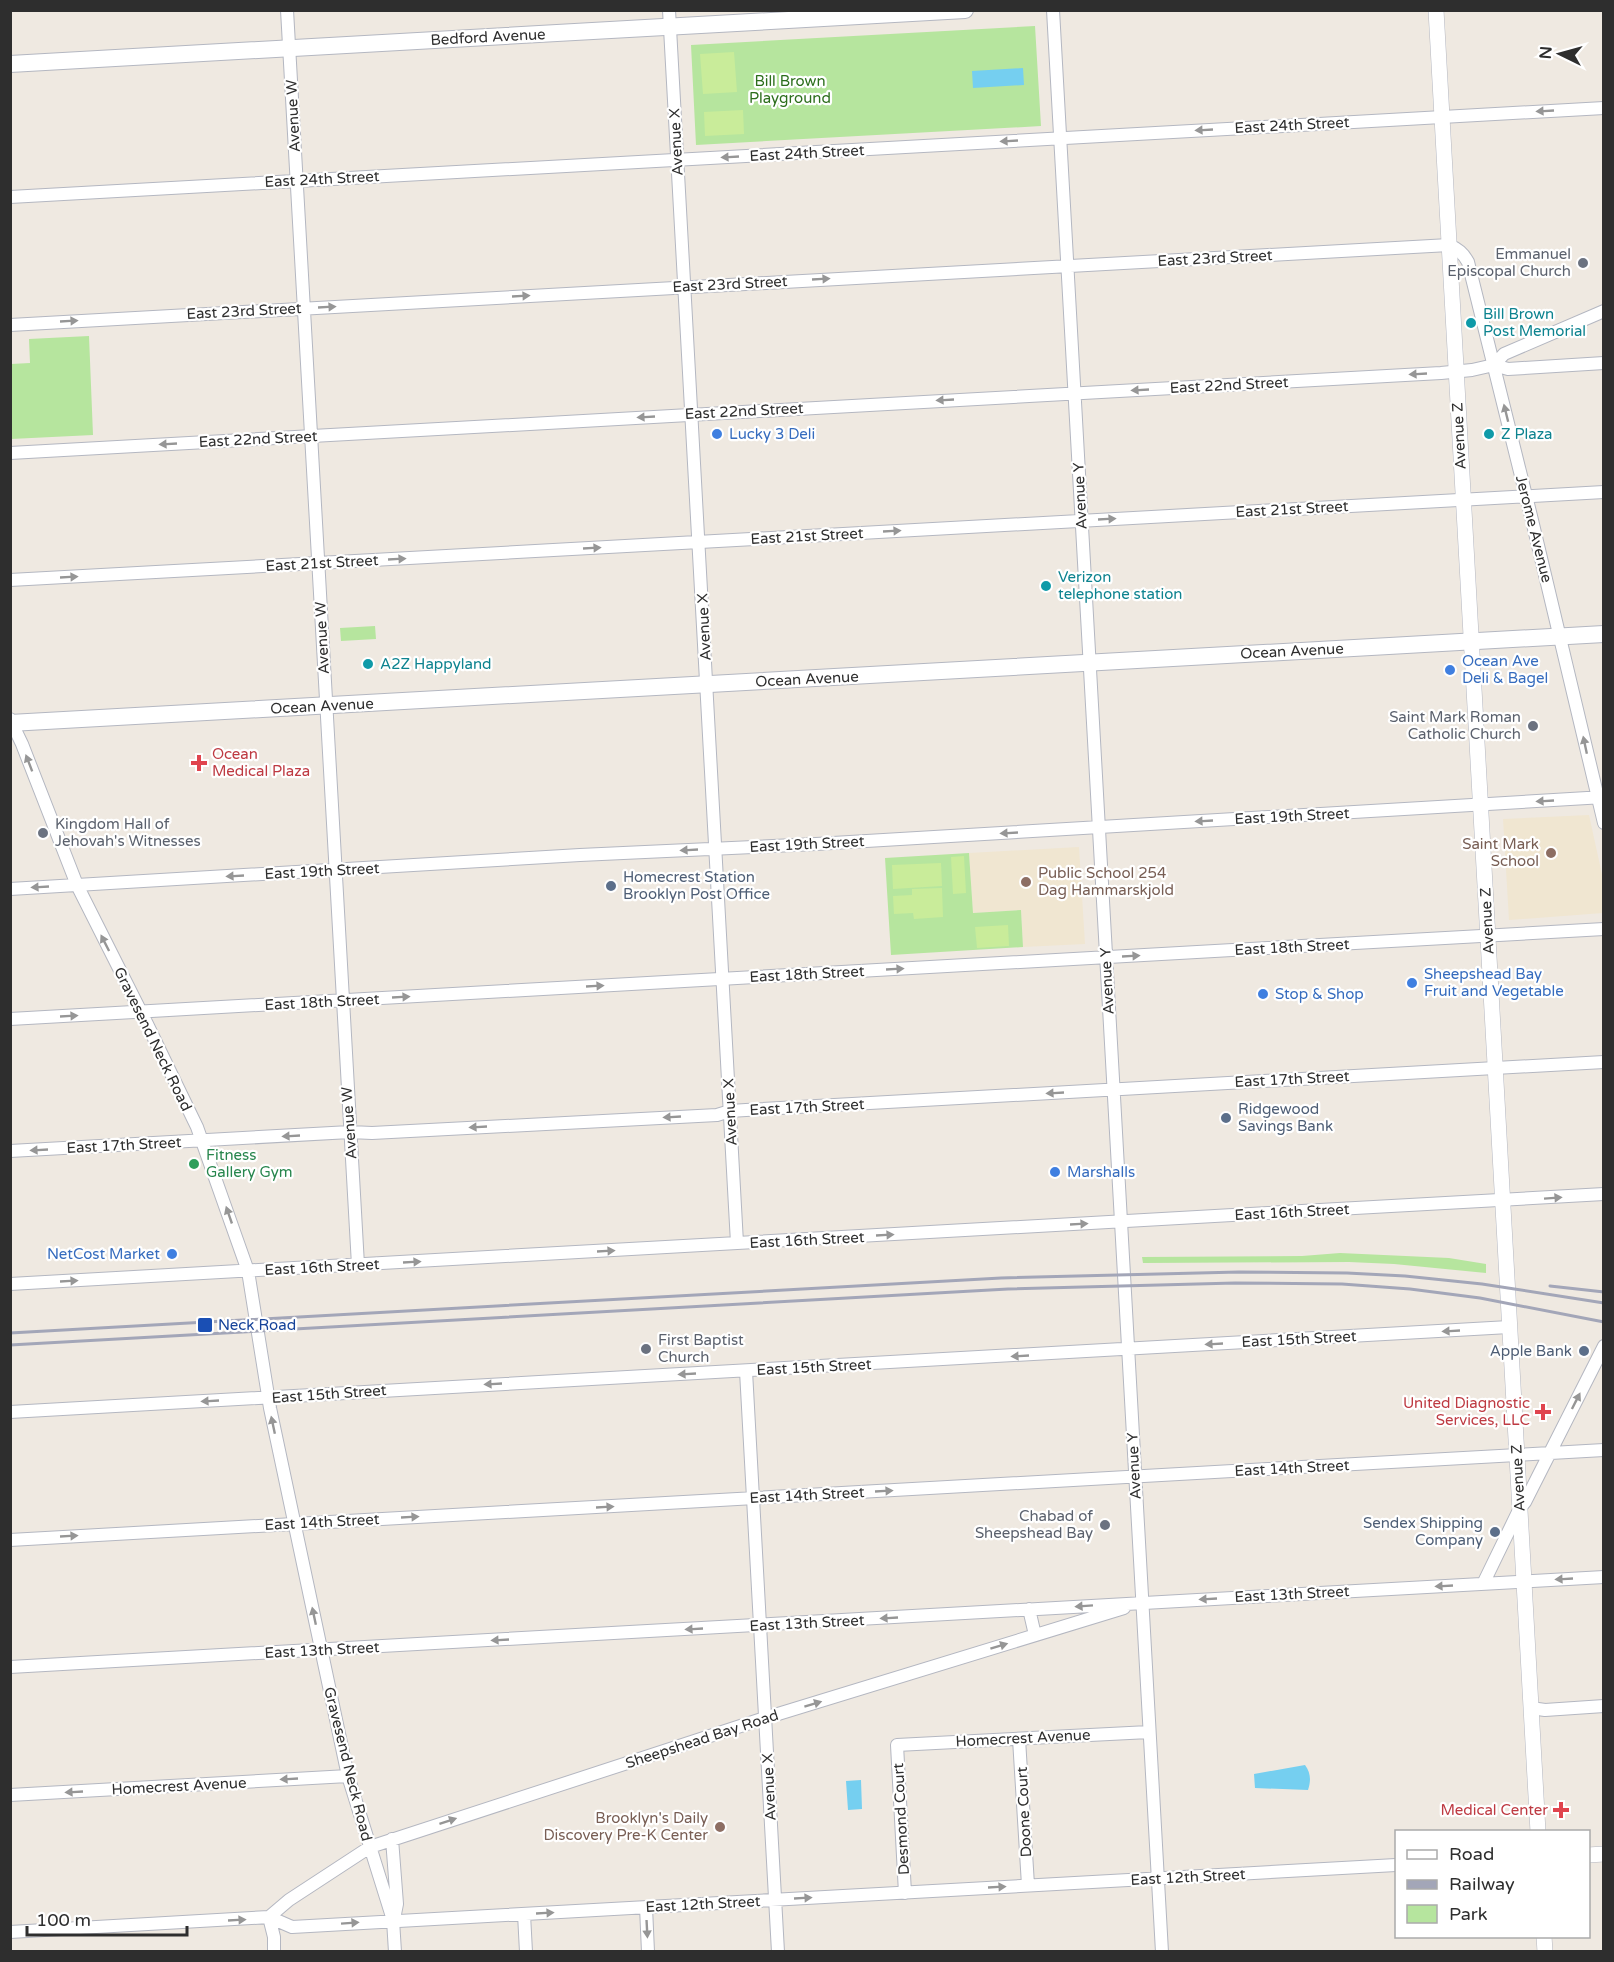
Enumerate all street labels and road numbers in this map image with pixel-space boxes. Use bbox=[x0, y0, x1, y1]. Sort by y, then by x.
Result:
street label: Bedford Avenue bbox=[430, 25, 546, 49]
street label: Avenue W bbox=[282, 79, 304, 153]
street label: Avenue X bbox=[665, 108, 687, 176]
street label: East 24th Street bbox=[1234, 113, 1350, 137]
street label: East 24th Street bbox=[749, 141, 865, 165]
street label: East 24th Street bbox=[264, 167, 380, 191]
street label: East 23rd Street bbox=[1157, 246, 1273, 270]
street label: East 23rd Street bbox=[672, 272, 788, 296]
street label: East 23rd Street bbox=[186, 299, 302, 323]
street label: East 22nd Street bbox=[1169, 373, 1289, 397]
street label: East 22nd Street bbox=[684, 399, 804, 423]
street label: Avenue Z bbox=[1448, 402, 1470, 470]
street label: East 22nd Street bbox=[198, 427, 318, 451]
street label: Avenue Y bbox=[1069, 462, 1091, 530]
street label: Jerome Avenue bbox=[1512, 473, 1556, 585]
street label: East 21st Street bbox=[1235, 497, 1349, 521]
street label: East 21st Street bbox=[750, 524, 864, 548]
street label: East 21st Street bbox=[265, 551, 379, 575]
street label: Avenue X bbox=[693, 593, 715, 661]
street label: Avenue W bbox=[311, 601, 333, 675]
street label: Ocean Avenue bbox=[1240, 639, 1344, 663]
street label: Ocean Avenue bbox=[755, 667, 859, 691]
street label: Ocean Avenue bbox=[270, 694, 374, 718]
street label: East 19th Street bbox=[1234, 804, 1350, 828]
street label: East 19th Street bbox=[749, 832, 865, 856]
street label: East 19th Street bbox=[264, 859, 380, 883]
street label: Avenue Z bbox=[1476, 887, 1498, 955]
street label: East 18th Street bbox=[1234, 935, 1350, 959]
street label: Avenue Y bbox=[1096, 947, 1118, 1015]
street label: East 18th Street bbox=[749, 962, 865, 986]
street label: Gravesend Neck Road bbox=[110, 964, 196, 1114]
street label: East 18th Street bbox=[264, 990, 380, 1014]
street label: East 17th Street bbox=[1234, 1067, 1350, 1091]
street label: Avenue X bbox=[719, 1078, 741, 1146]
street label: Avenue W bbox=[337, 1086, 361, 1160]
street label: East 17th Street bbox=[749, 1095, 865, 1119]
street label: East 17th Street bbox=[66, 1133, 182, 1157]
street label: East 16th Street bbox=[1234, 1200, 1350, 1224]
street label: East 16th Street bbox=[749, 1228, 865, 1252]
street label: East 16th Street bbox=[264, 1255, 380, 1279]
street label: East 15th Street bbox=[1241, 1327, 1357, 1351]
street label: East 15th Street bbox=[756, 1355, 872, 1379]
street label: East 15th Street bbox=[271, 1381, 387, 1407]
street label: Avenue Y bbox=[1123, 1432, 1145, 1500]
street label: Avenue Z bbox=[1507, 1444, 1529, 1512]
street label: East 14th Street bbox=[1234, 1456, 1350, 1480]
street label: East 14th Street bbox=[749, 1483, 865, 1507]
street label: East 14th Street bbox=[264, 1510, 380, 1534]
street label: East 13th Street bbox=[1234, 1582, 1350, 1606]
street label: East 13th Street bbox=[749, 1611, 865, 1635]
street label: East 13th Street bbox=[264, 1638, 380, 1662]
street label: Gravesend Neck Road bbox=[320, 1685, 376, 1843]
street label: Sheepshead Bay Road bbox=[623, 1706, 781, 1772]
street label: Homecrest Avenue bbox=[955, 1725, 1091, 1751]
street label: Avenue X bbox=[758, 1753, 780, 1821]
street label: Desmond Court bbox=[889, 1762, 913, 1875]
street label: Doone Court bbox=[1013, 1766, 1035, 1858]
street label: Homecrest Avenue bbox=[111, 1773, 247, 1799]
street label: East 12th Street bbox=[1130, 1865, 1246, 1889]
street label: East 12th Street bbox=[645, 1892, 761, 1916]

